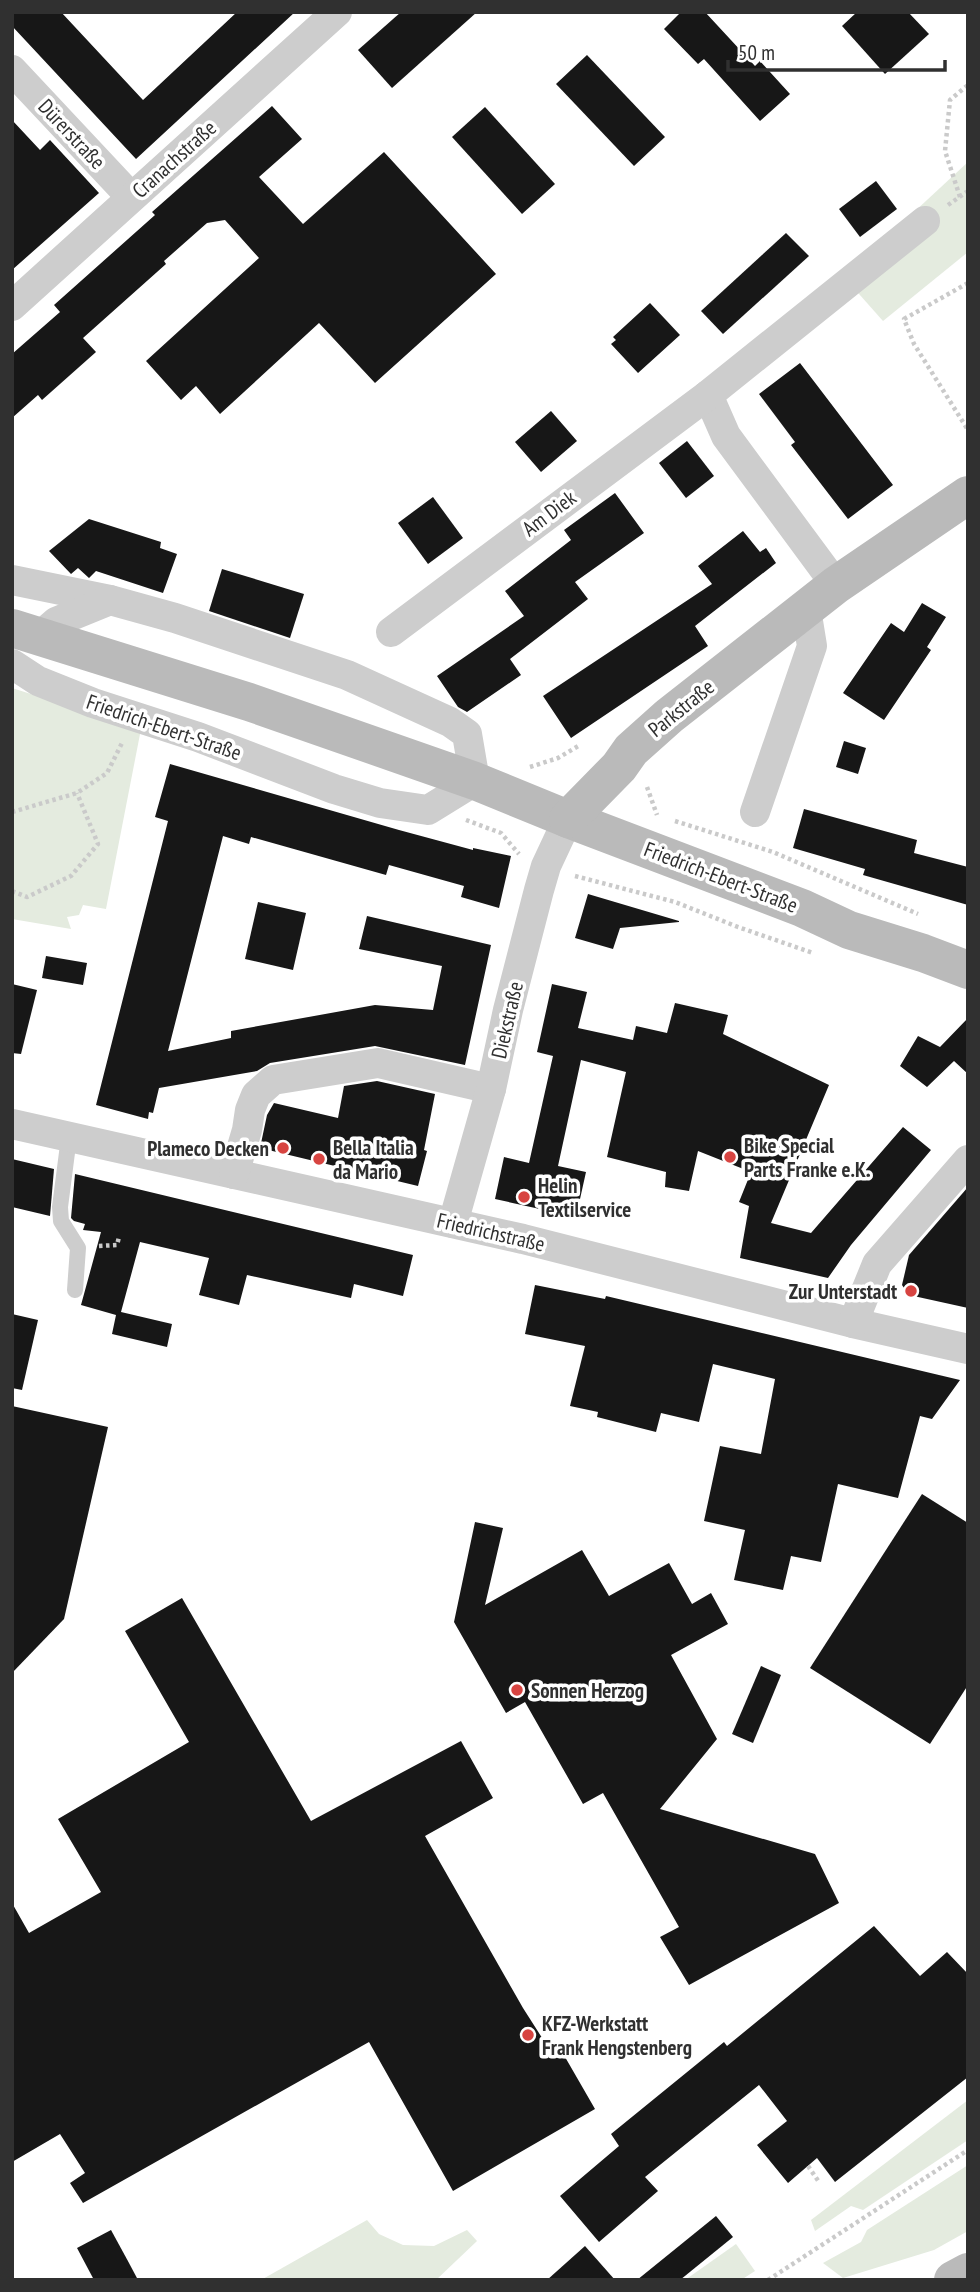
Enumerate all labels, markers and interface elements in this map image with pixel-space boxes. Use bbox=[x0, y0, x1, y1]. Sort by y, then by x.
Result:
scale bar bbox=[728, 28, 945, 72]
text: 50 m bbox=[738, 39, 775, 66]
street label: Dürerstraße bbox=[33, 93, 111, 175]
street label: Cranachstraße bbox=[126, 114, 222, 204]
street label: Am Diek bbox=[517, 484, 581, 542]
street label: Parkstraße bbox=[643, 673, 719, 743]
street label: Friedrich-Ebert-Straße bbox=[83, 688, 245, 766]
street label: Friedrich-Ebert-Straße bbox=[640, 835, 802, 919]
street label: Diekstraße bbox=[485, 979, 529, 1061]
place label: Bike Special Parts Franke e.K. bbox=[744, 1132, 870, 1183]
place label: Bella Italia da Mario bbox=[333, 1134, 414, 1185]
place label: Plameco Decken bbox=[147, 1135, 269, 1162]
marker: Plameco Decken bbox=[275, 1140, 291, 1156]
marker: Bike Special Parts Franke e.K. bbox=[722, 1149, 738, 1165]
marker: Bella Italia da Mario bbox=[311, 1151, 327, 1167]
place label: Helin Textilservice bbox=[538, 1172, 631, 1223]
marker: Helin Textilservice bbox=[516, 1189, 532, 1205]
street label: Friedrichstraße bbox=[435, 1207, 547, 1257]
place label: Zur Unterstadt bbox=[789, 1278, 897, 1305]
marker: Zur Unterstadt bbox=[903, 1283, 919, 1299]
place label: Sonnen Herzog bbox=[531, 1677, 644, 1704]
marker: Sonnen Herzog bbox=[509, 1682, 525, 1698]
place label: KFZ-Werkstatt Frank Hengstenberg bbox=[542, 2010, 692, 2061]
marker: KFZ-Werkstatt Frank Hengstenberg bbox=[520, 2027, 536, 2043]

